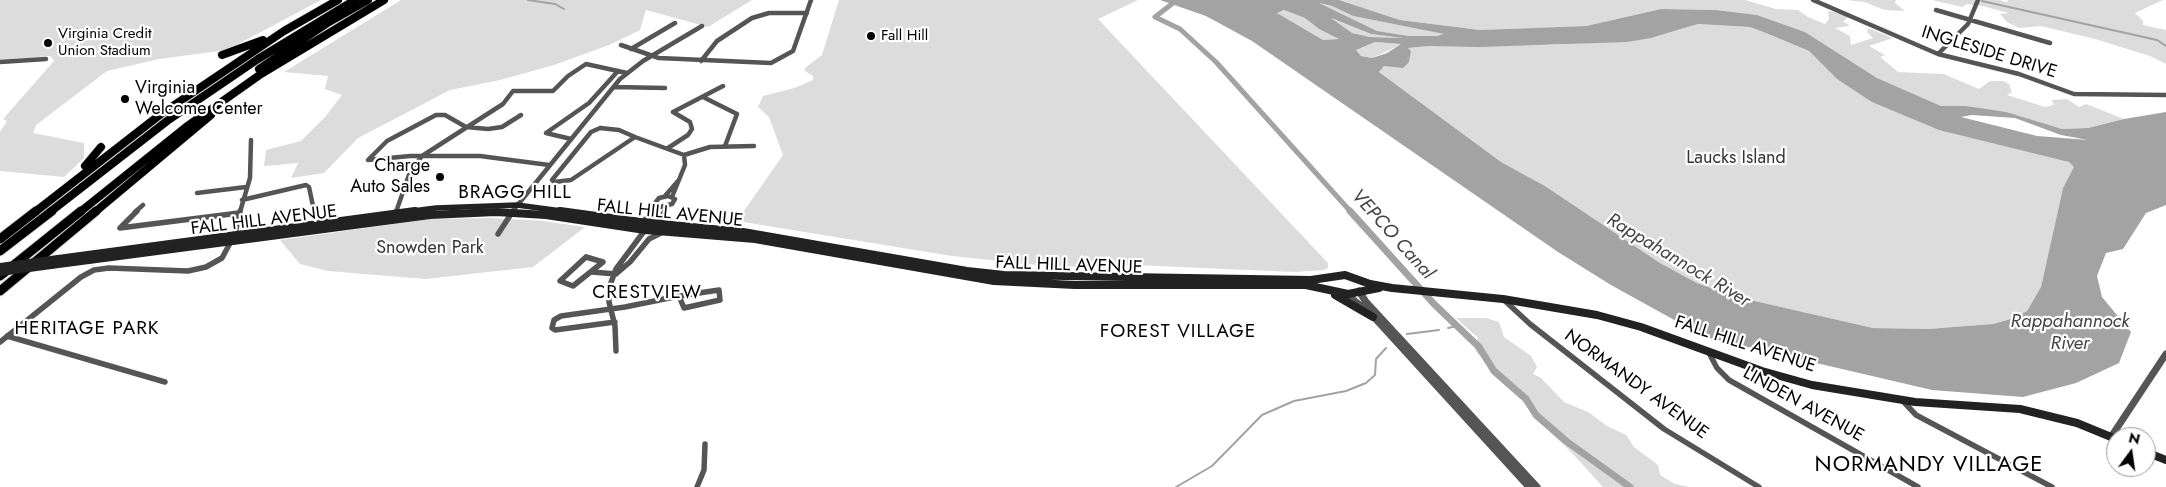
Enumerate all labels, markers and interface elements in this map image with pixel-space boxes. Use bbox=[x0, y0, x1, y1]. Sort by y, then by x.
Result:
street label: INGLESIDE DRIVE bbox=[1919, 22, 2059, 84]
place label: Virginia Credit Union Stadium bbox=[58, 25, 152, 60]
place label: Fall Hill bbox=[881, 27, 928, 45]
marker: Fall Hill bbox=[865, 30, 877, 42]
marker: Virginia Credit Union Stadium bbox=[42, 37, 54, 49]
place label: Virginia Welcome Center bbox=[135, 78, 263, 120]
marker: Virginia Welcome Center bbox=[119, 93, 131, 105]
park label: Laucks Island bbox=[1686, 148, 1786, 170]
place label: Charge Auto Sales bbox=[350, 156, 430, 198]
marker: Charge Auto Sales bbox=[434, 171, 446, 183]
district label: BRAGG HILL bbox=[457, 182, 573, 204]
water label: VEPCO Canal bbox=[1346, 185, 1438, 285]
street label: FALL HILL AVENUE bbox=[596, 196, 744, 232]
street label: FALL HILL AVENUE bbox=[190, 201, 338, 241]
water label: Rappahannock River bbox=[1602, 209, 1754, 313]
park label: Snowden Park bbox=[376, 238, 484, 260]
street label: FALL HILL AVENUE bbox=[995, 253, 1143, 279]
district label: CRESTVIEW bbox=[591, 282, 703, 304]
water label: Rappahannock River bbox=[2011, 311, 2129, 355]
street label: FALL HILL AVENUE bbox=[1672, 312, 1818, 378]
district label: HERITAGE PARK bbox=[13, 318, 161, 340]
district label: FOREST VILLAGE bbox=[1098, 321, 1258, 343]
street label: NORMANDY AVENUE bbox=[1560, 325, 1712, 445]
street label: LINDEN AVENUE bbox=[1739, 363, 1867, 447]
north arrow bbox=[2106, 427, 2156, 477]
text: N bbox=[2127, 427, 2142, 449]
district label: NORMANDY VILLAGE bbox=[1813, 453, 2045, 479]

